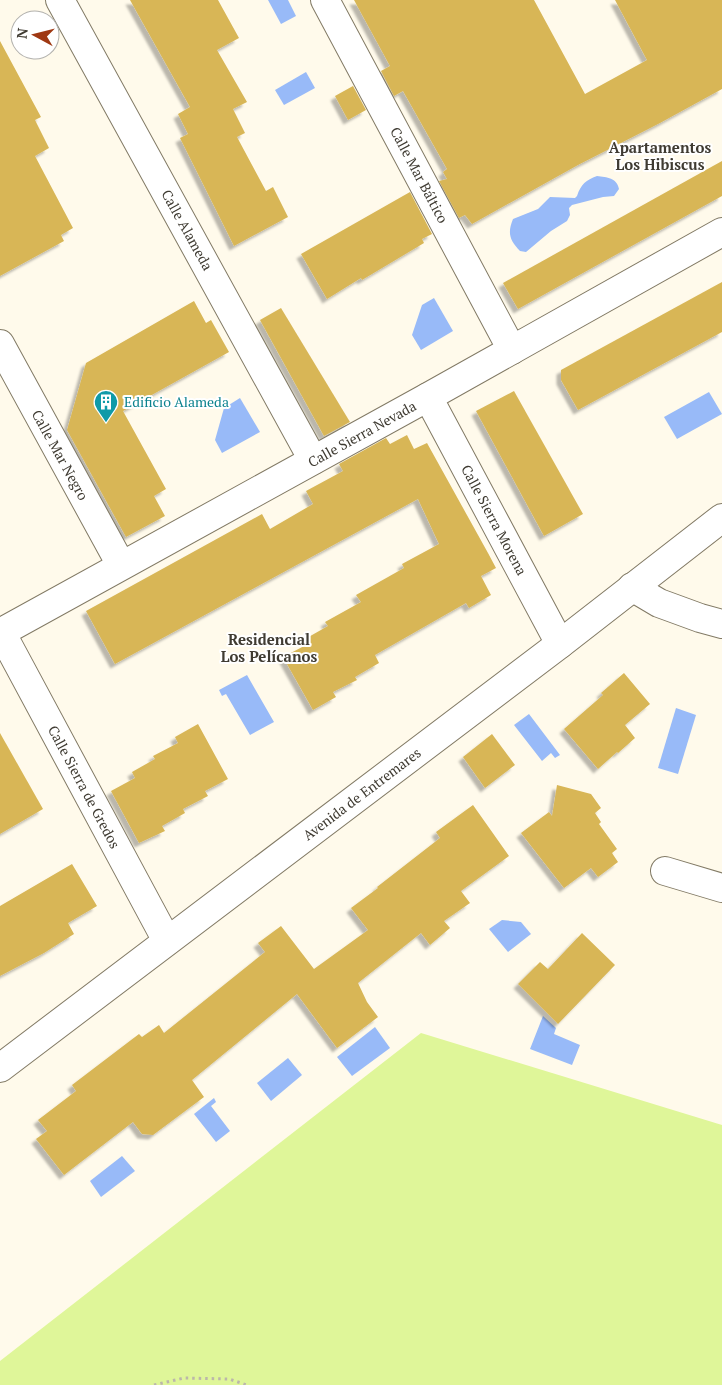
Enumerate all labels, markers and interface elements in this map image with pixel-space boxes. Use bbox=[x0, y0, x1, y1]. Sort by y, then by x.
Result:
north arrow bbox=[10, 10, 60, 60]
text: N bbox=[12, 27, 32, 40]
street label: Calle Mar Báltico bbox=[386, 123, 453, 226]
district label: Apartamentos Los Hibiscus bbox=[609, 137, 711, 174]
street label: Calle Alameda bbox=[157, 186, 217, 274]
building icon: Edificio Alameda bbox=[93, 389, 119, 423]
place label: Edificio Alameda bbox=[124, 392, 229, 411]
street label: Calle Sierra Nevada bbox=[304, 396, 419, 471]
street label: Calle Mar Negro bbox=[28, 406, 93, 504]
street label: Calle Sierra Morena bbox=[457, 461, 532, 578]
district label: Residencial Los Pelícanos bbox=[221, 629, 318, 666]
street label: Calle Sierra de Gredos bbox=[44, 722, 125, 852]
street label: Avenida de Entremares bbox=[299, 743, 425, 844]

